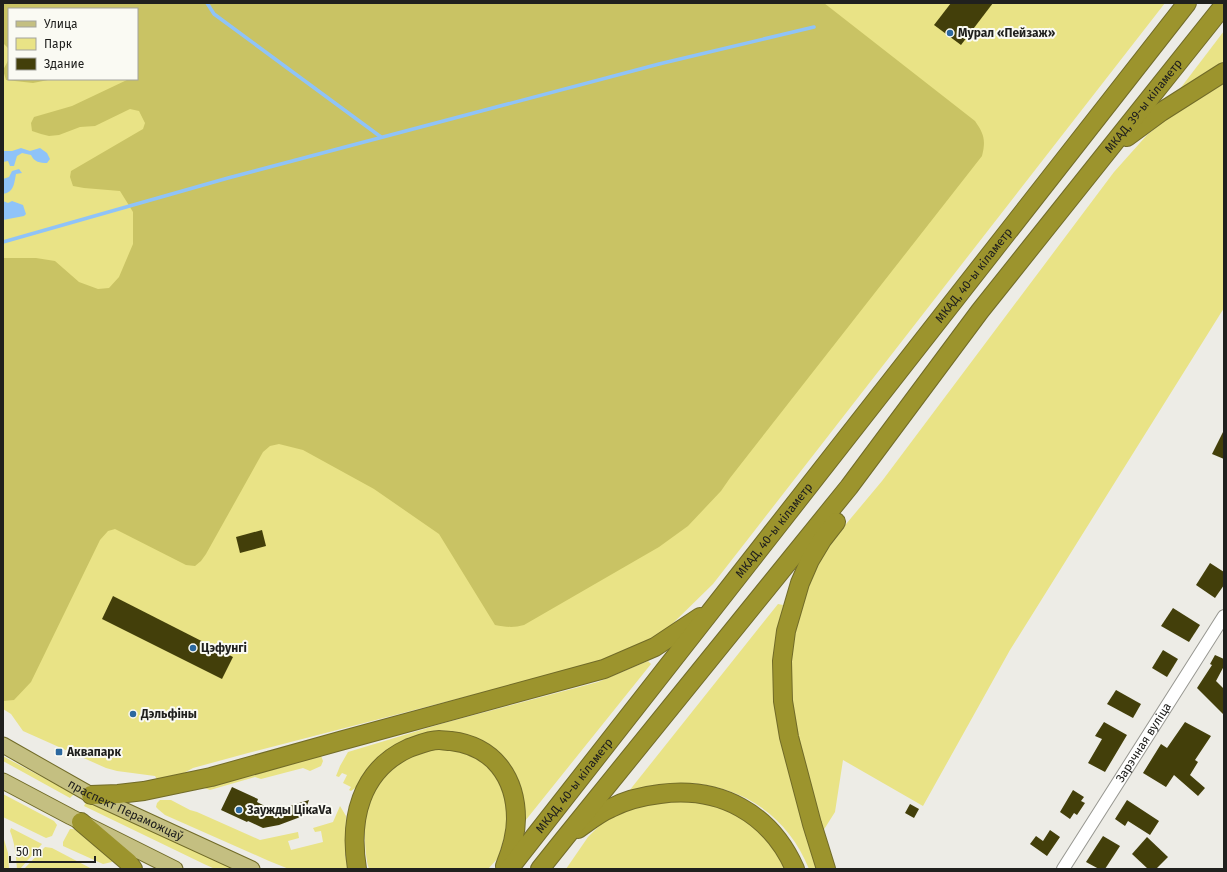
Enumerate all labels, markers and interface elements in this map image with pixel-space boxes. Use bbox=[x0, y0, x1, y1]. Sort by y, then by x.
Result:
legend bbox=[8, 8, 138, 80]
text: Улица bbox=[44, 17, 78, 31]
place label: Мурал «Пейзаж» bbox=[958, 26, 1056, 40]
marker: Мурал «Пейзаж» bbox=[945, 28, 955, 38]
text: Парк bbox=[44, 37, 73, 51]
street label: МКАД, 39-ы кіламетр bbox=[1102, 56, 1185, 156]
text: Здание bbox=[44, 57, 84, 71]
street label: МКАД, 40-ы кіламетр bbox=[932, 225, 1015, 326]
street label: МКАД, 40-ы кіламетр bbox=[733, 480, 816, 581]
place label: Цэфунгі bbox=[201, 641, 247, 655]
marker: Цэфунгі bbox=[188, 643, 198, 653]
street label: Зарэчная вуліца bbox=[1113, 700, 1174, 785]
place label: Дэльфіны bbox=[140, 707, 197, 721]
marker: Дэльфіны bbox=[128, 709, 138, 719]
street label: МКАД, 40-ы кіламетр bbox=[533, 735, 616, 836]
place label: Аквапарк bbox=[66, 745, 122, 759]
marker: Аквапарк bbox=[54, 747, 64, 757]
street label: праспект Пераможцаў bbox=[66, 776, 186, 843]
place label: Заужды ЦікаVа bbox=[246, 803, 332, 817]
marker: Заужды ЦікаVа bbox=[234, 805, 244, 815]
scale bar bbox=[10, 838, 95, 864]
text: 50 m bbox=[16, 845, 42, 859]

